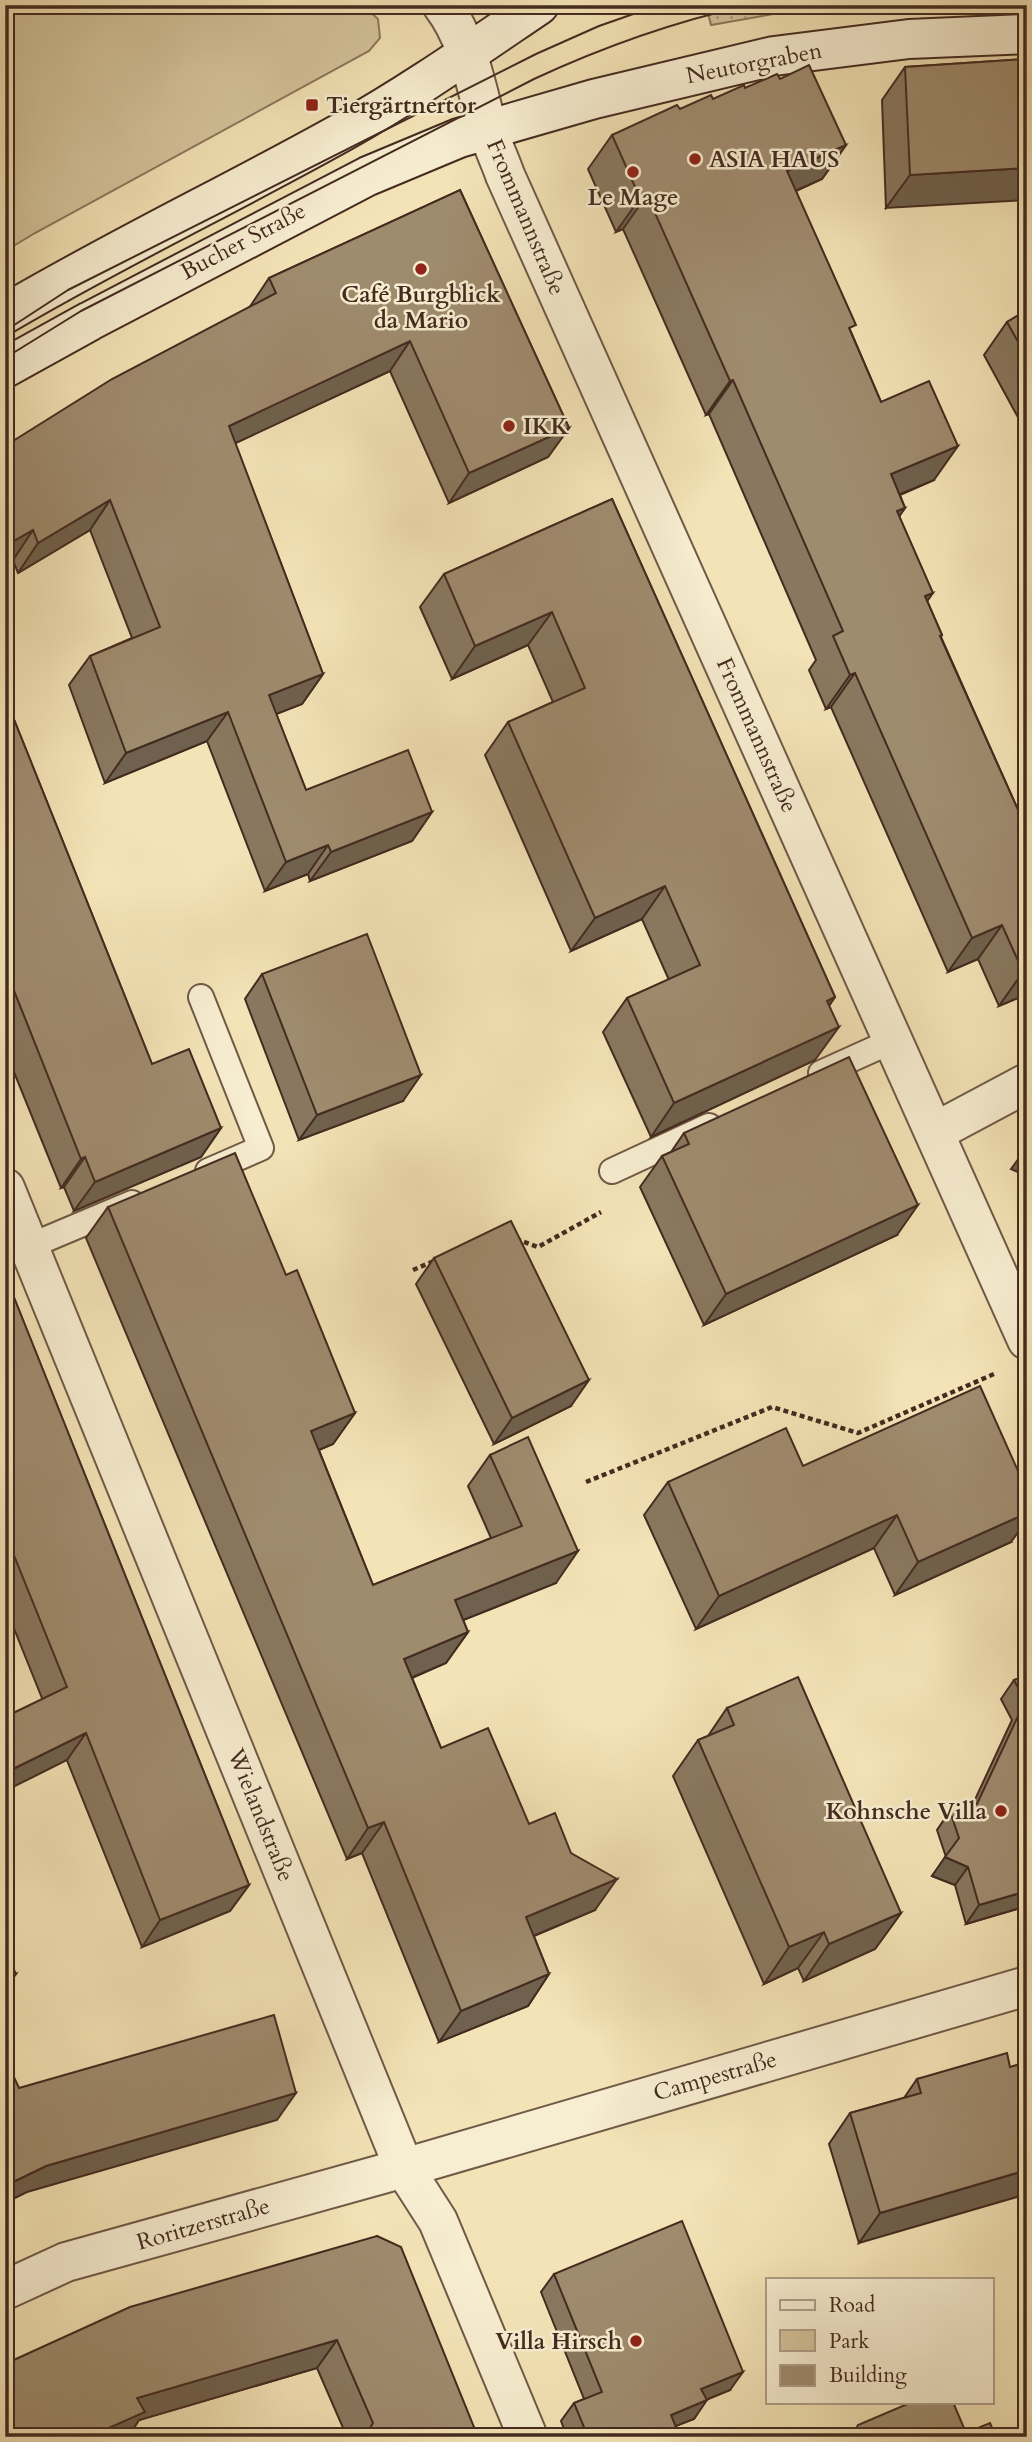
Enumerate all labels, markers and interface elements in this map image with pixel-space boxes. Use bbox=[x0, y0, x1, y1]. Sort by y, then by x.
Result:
street label: Neutorgraben bbox=[683, 35, 825, 91]
place label: Tiergärtnertor bbox=[326, 90, 477, 121]
marker: Tiergärtnertor bbox=[304, 97, 320, 113]
street label: Frommannstraße bbox=[479, 134, 573, 300]
place label: ASIA HAUS bbox=[709, 144, 839, 175]
marker: ASIA HAUS bbox=[687, 151, 703, 167]
marker: Le Mage bbox=[625, 164, 641, 180]
place label: Le Mage bbox=[587, 182, 679, 213]
street label: Bucher Straße bbox=[175, 195, 311, 287]
marker: Café Burgblick da Mario bbox=[413, 261, 429, 277]
place label: Café Burgblick da Mario bbox=[341, 279, 501, 336]
place label: IKK bbox=[523, 411, 569, 442]
marker: IKK bbox=[501, 418, 517, 434]
street label: Frommannstraße bbox=[709, 653, 805, 817]
street label: Wielandstraße bbox=[220, 1743, 302, 1886]
place label: Kohnsche Villa bbox=[826, 1796, 988, 1827]
marker: Kohnsche Villa bbox=[993, 1803, 1009, 1819]
street label: Campestraße bbox=[650, 2044, 780, 2108]
street label: Roritzerstraße bbox=[133, 2190, 273, 2258]
legend bbox=[766, 2278, 993, 2404]
text: Road bbox=[829, 2291, 875, 2320]
place label: Villa Hirsch bbox=[495, 2326, 622, 2357]
text: Park bbox=[829, 2327, 870, 2356]
marker: Villa Hirsch bbox=[628, 2333, 644, 2349]
text: Building bbox=[829, 2361, 907, 2390]

